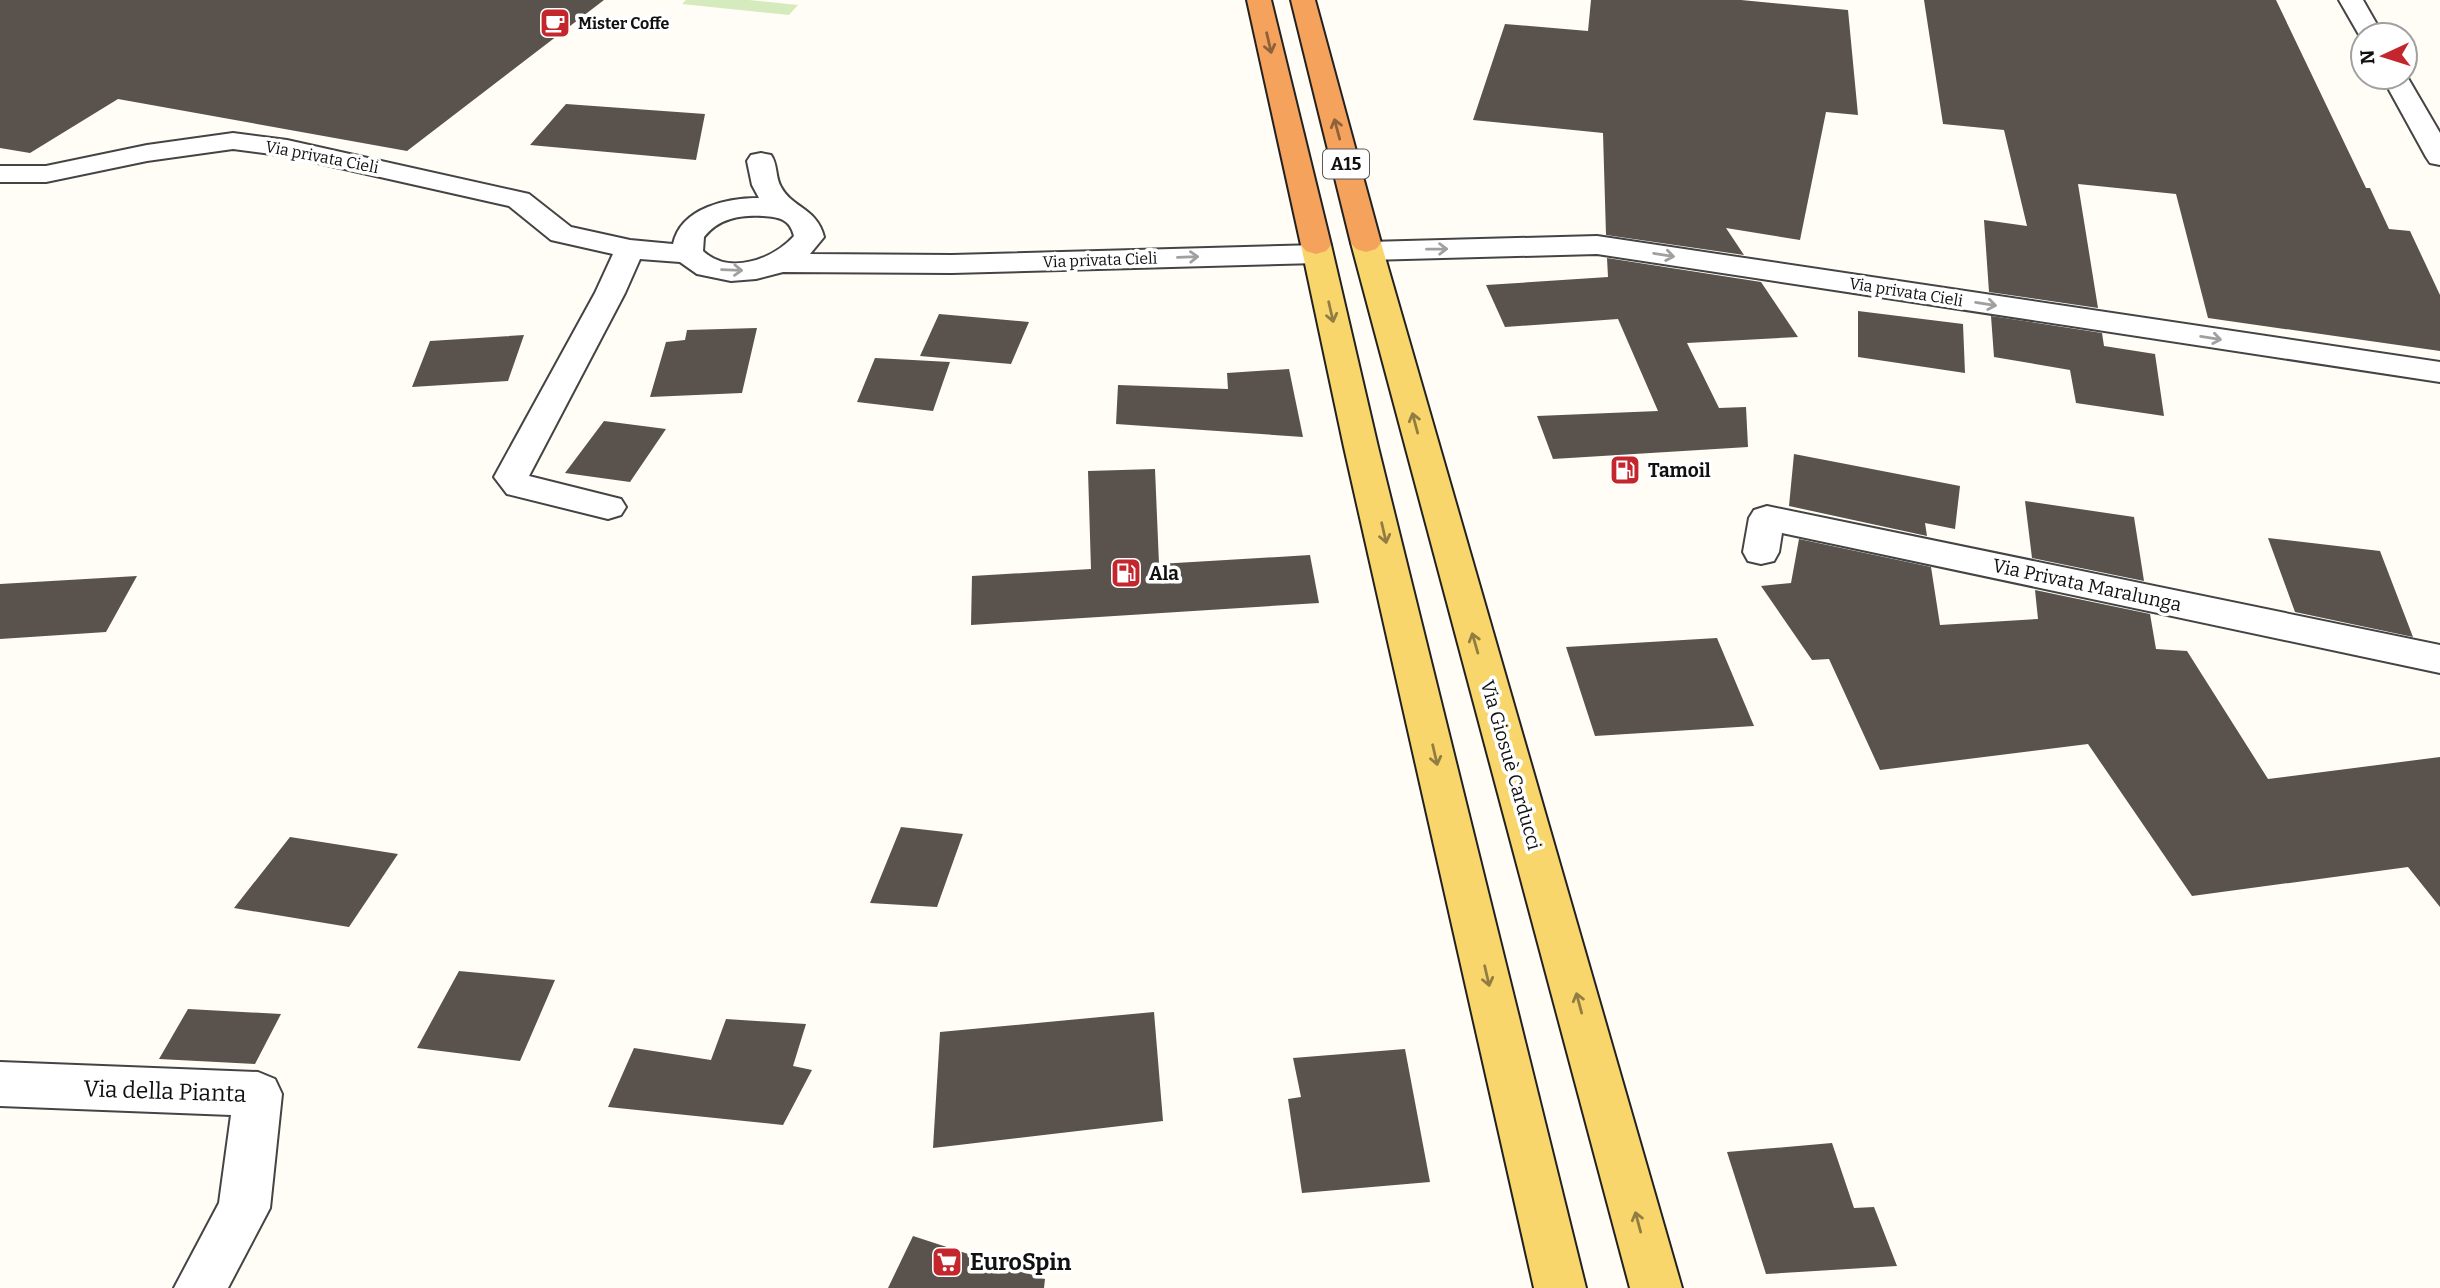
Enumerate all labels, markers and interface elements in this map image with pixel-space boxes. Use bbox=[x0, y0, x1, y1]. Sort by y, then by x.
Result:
cafe icon: Mister Coffe bbox=[538, 6, 572, 40]
place label: Mister Coffe bbox=[578, 14, 670, 33]
north arrow bbox=[2349, 21, 2419, 91]
one-way arrow bbox=[1262, 31, 1276, 54]
text: N bbox=[2356, 49, 2380, 65]
one-way arrow bbox=[1330, 119, 1343, 141]
street label: Via privata Cieli bbox=[264, 137, 380, 177]
road number: A15 bbox=[1323, 149, 1369, 178]
one-way arrow bbox=[1425, 243, 1448, 256]
street label: Via privata Cieli bbox=[1042, 248, 1158, 272]
one-way arrow bbox=[1652, 249, 1675, 262]
one-way arrow bbox=[1176, 251, 1199, 264]
one-way arrow bbox=[720, 263, 743, 276]
street label: Via privata Cieli bbox=[1848, 274, 1964, 310]
one-way arrow bbox=[1974, 298, 1997, 311]
one-way arrow bbox=[1325, 300, 1338, 323]
one-way arrow bbox=[2199, 332, 2222, 345]
one-way arrow bbox=[1408, 413, 1421, 435]
fuel station icon: Tamoil bbox=[1608, 453, 1642, 487]
place label: Tamoil bbox=[1648, 459, 1711, 482]
one-way arrow bbox=[1377, 521, 1391, 544]
street label: Via Privata Maralunga bbox=[1990, 554, 2184, 616]
fuel station icon: Ala bbox=[1109, 556, 1143, 590]
place label: Ala bbox=[1149, 562, 1179, 585]
one-way arrow bbox=[1468, 632, 1481, 654]
street label: Via Giosuè Carducci bbox=[1476, 678, 1546, 853]
one-way arrow bbox=[1429, 743, 1442, 766]
one-way arrow bbox=[1481, 964, 1494, 987]
one-way arrow bbox=[1571, 992, 1584, 1014]
street label: Via della Pianta bbox=[83, 1074, 247, 1108]
one-way arrow bbox=[1631, 1211, 1644, 1233]
supermarket icon: EuroSpin bbox=[930, 1245, 964, 1279]
place label: EuroSpin bbox=[970, 1248, 1071, 1276]

